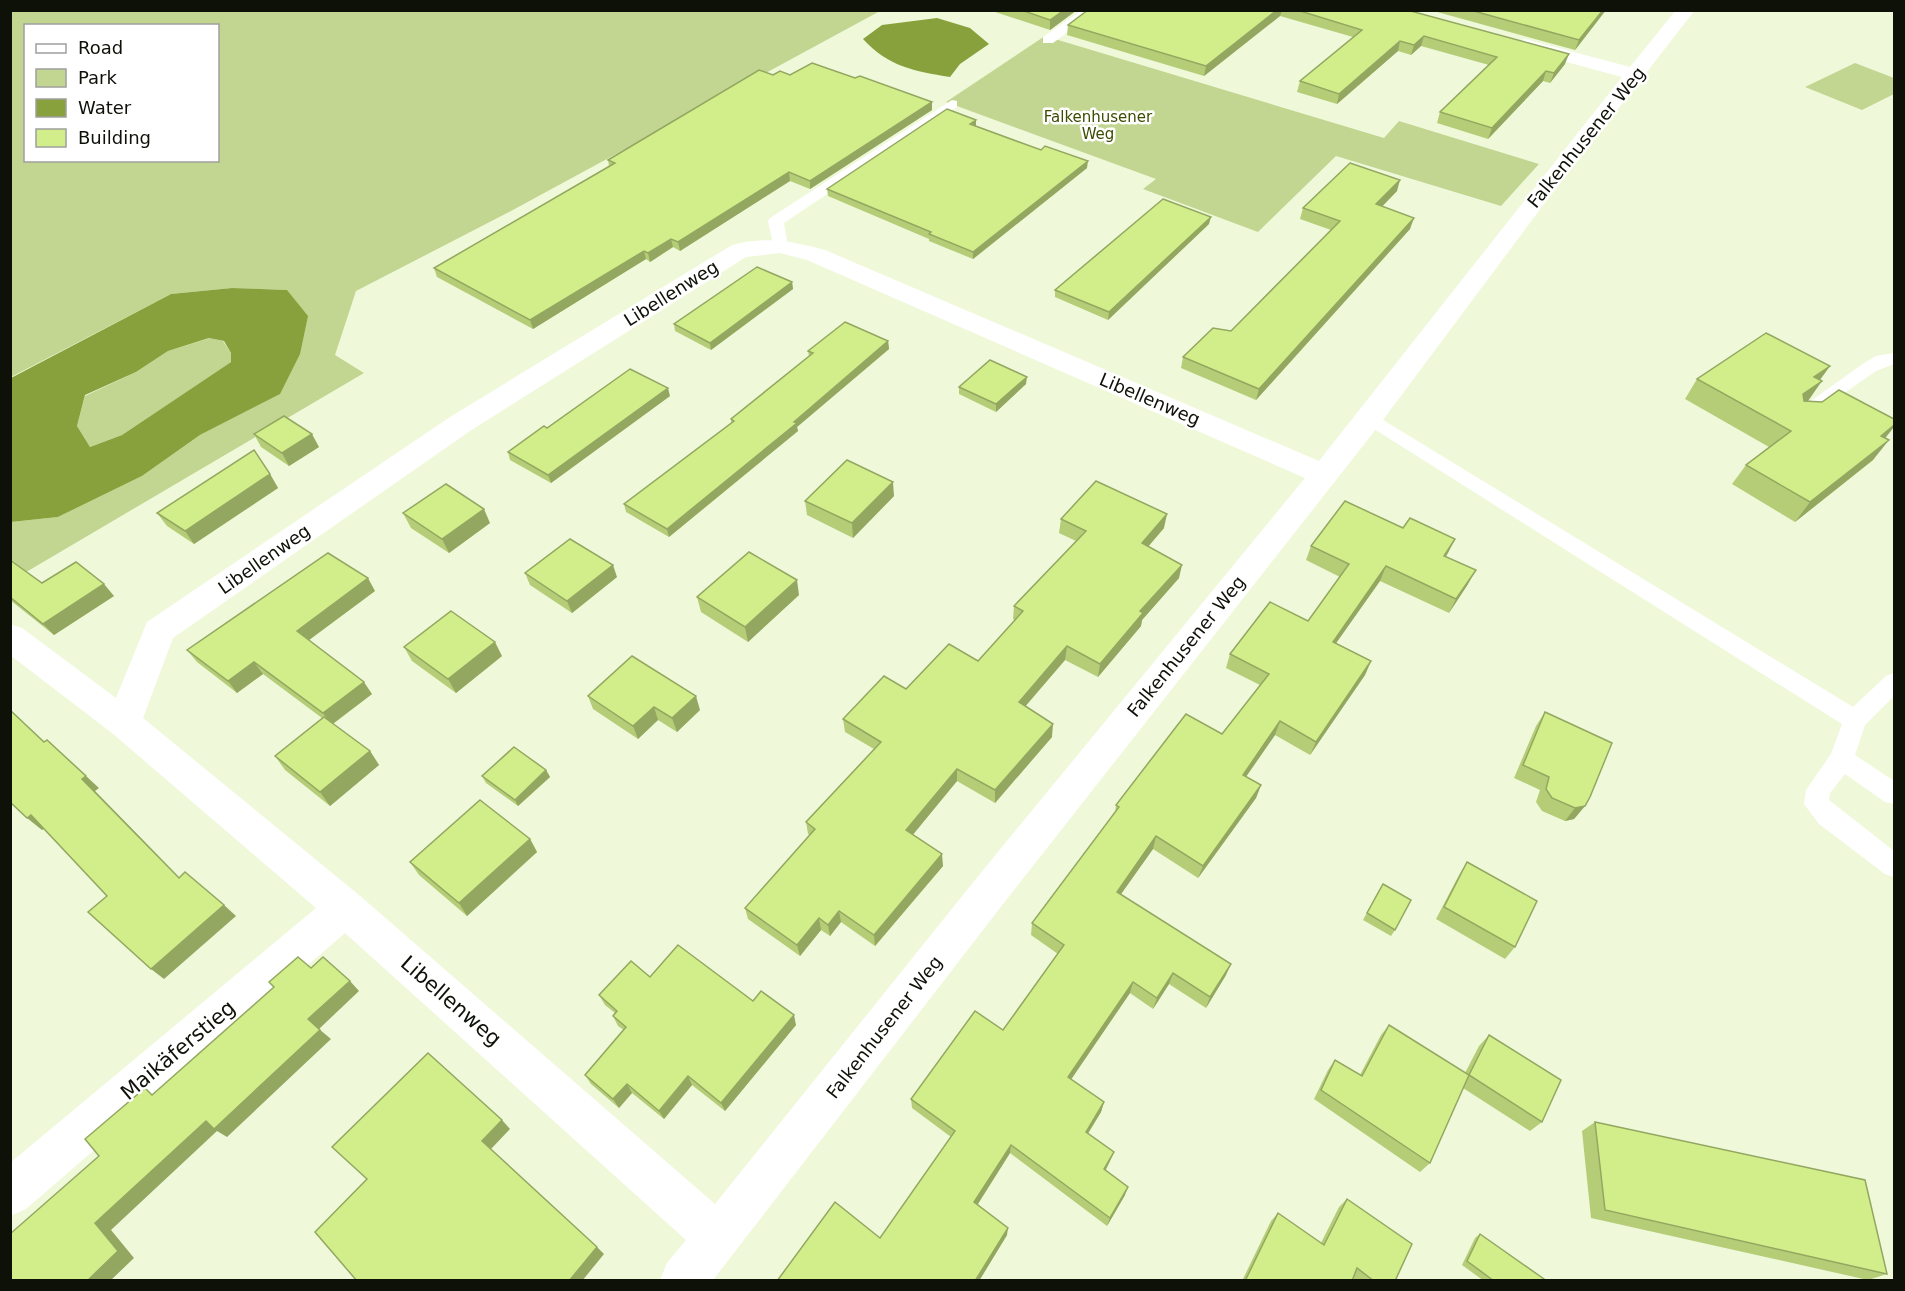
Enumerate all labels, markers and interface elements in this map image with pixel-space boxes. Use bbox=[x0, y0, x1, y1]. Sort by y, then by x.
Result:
legend bbox=[24, 24, 219, 162]
text: Road bbox=[78, 37, 123, 58]
street label: Falkenhusener Weg bbox=[1523, 62, 1649, 212]
text: Park bbox=[78, 67, 117, 88]
text: Water bbox=[78, 97, 132, 118]
park label: Falkenhusener Weg bbox=[1044, 108, 1153, 143]
text: Building bbox=[78, 127, 151, 148]
street label: Libellenweg bbox=[620, 256, 722, 330]
street label: Libellenweg bbox=[1097, 368, 1203, 430]
street label: Libellenweg bbox=[214, 520, 314, 598]
street label: Falkenhusener Weg bbox=[1123, 571, 1249, 721]
street label: Libellenweg bbox=[396, 951, 506, 1051]
street label: Falkenhusener Weg bbox=[822, 952, 946, 1102]
street label: Maikäferstieg bbox=[116, 995, 240, 1105]

